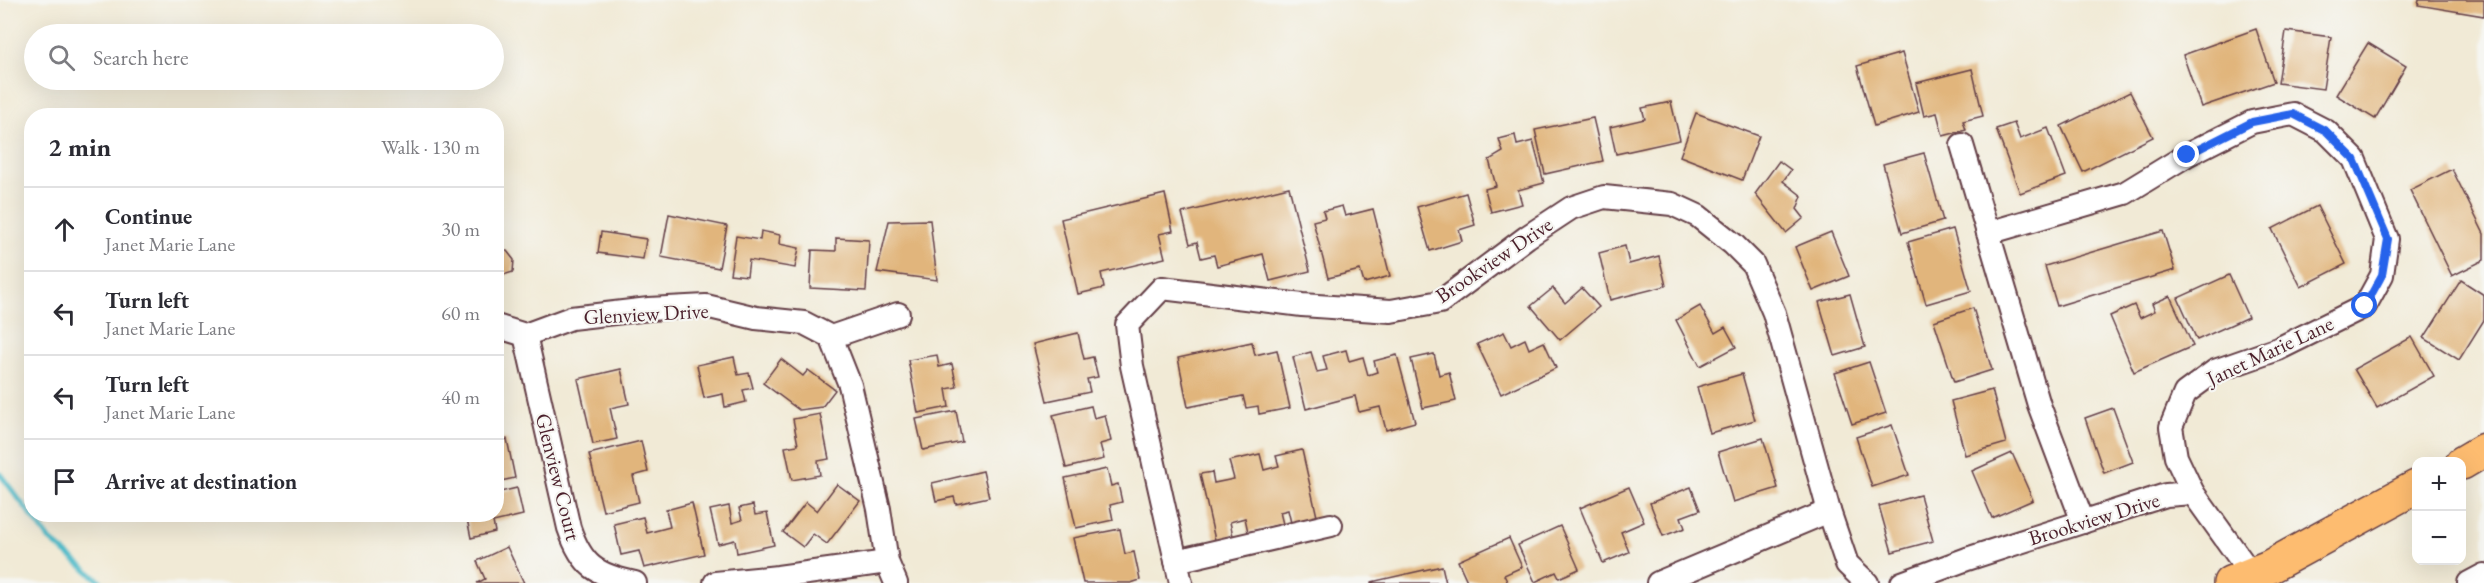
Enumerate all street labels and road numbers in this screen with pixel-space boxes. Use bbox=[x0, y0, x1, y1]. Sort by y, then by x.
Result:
street label: Brookview Drive bbox=[1430, 210, 1557, 309]
street label: Glenview Drive bbox=[583, 297, 709, 330]
street label: Janet Marie Lane bbox=[2200, 309, 2338, 393]
street label: Glenview Court bbox=[530, 410, 587, 544]
street label: Brookview Drive bbox=[2025, 486, 2163, 551]

